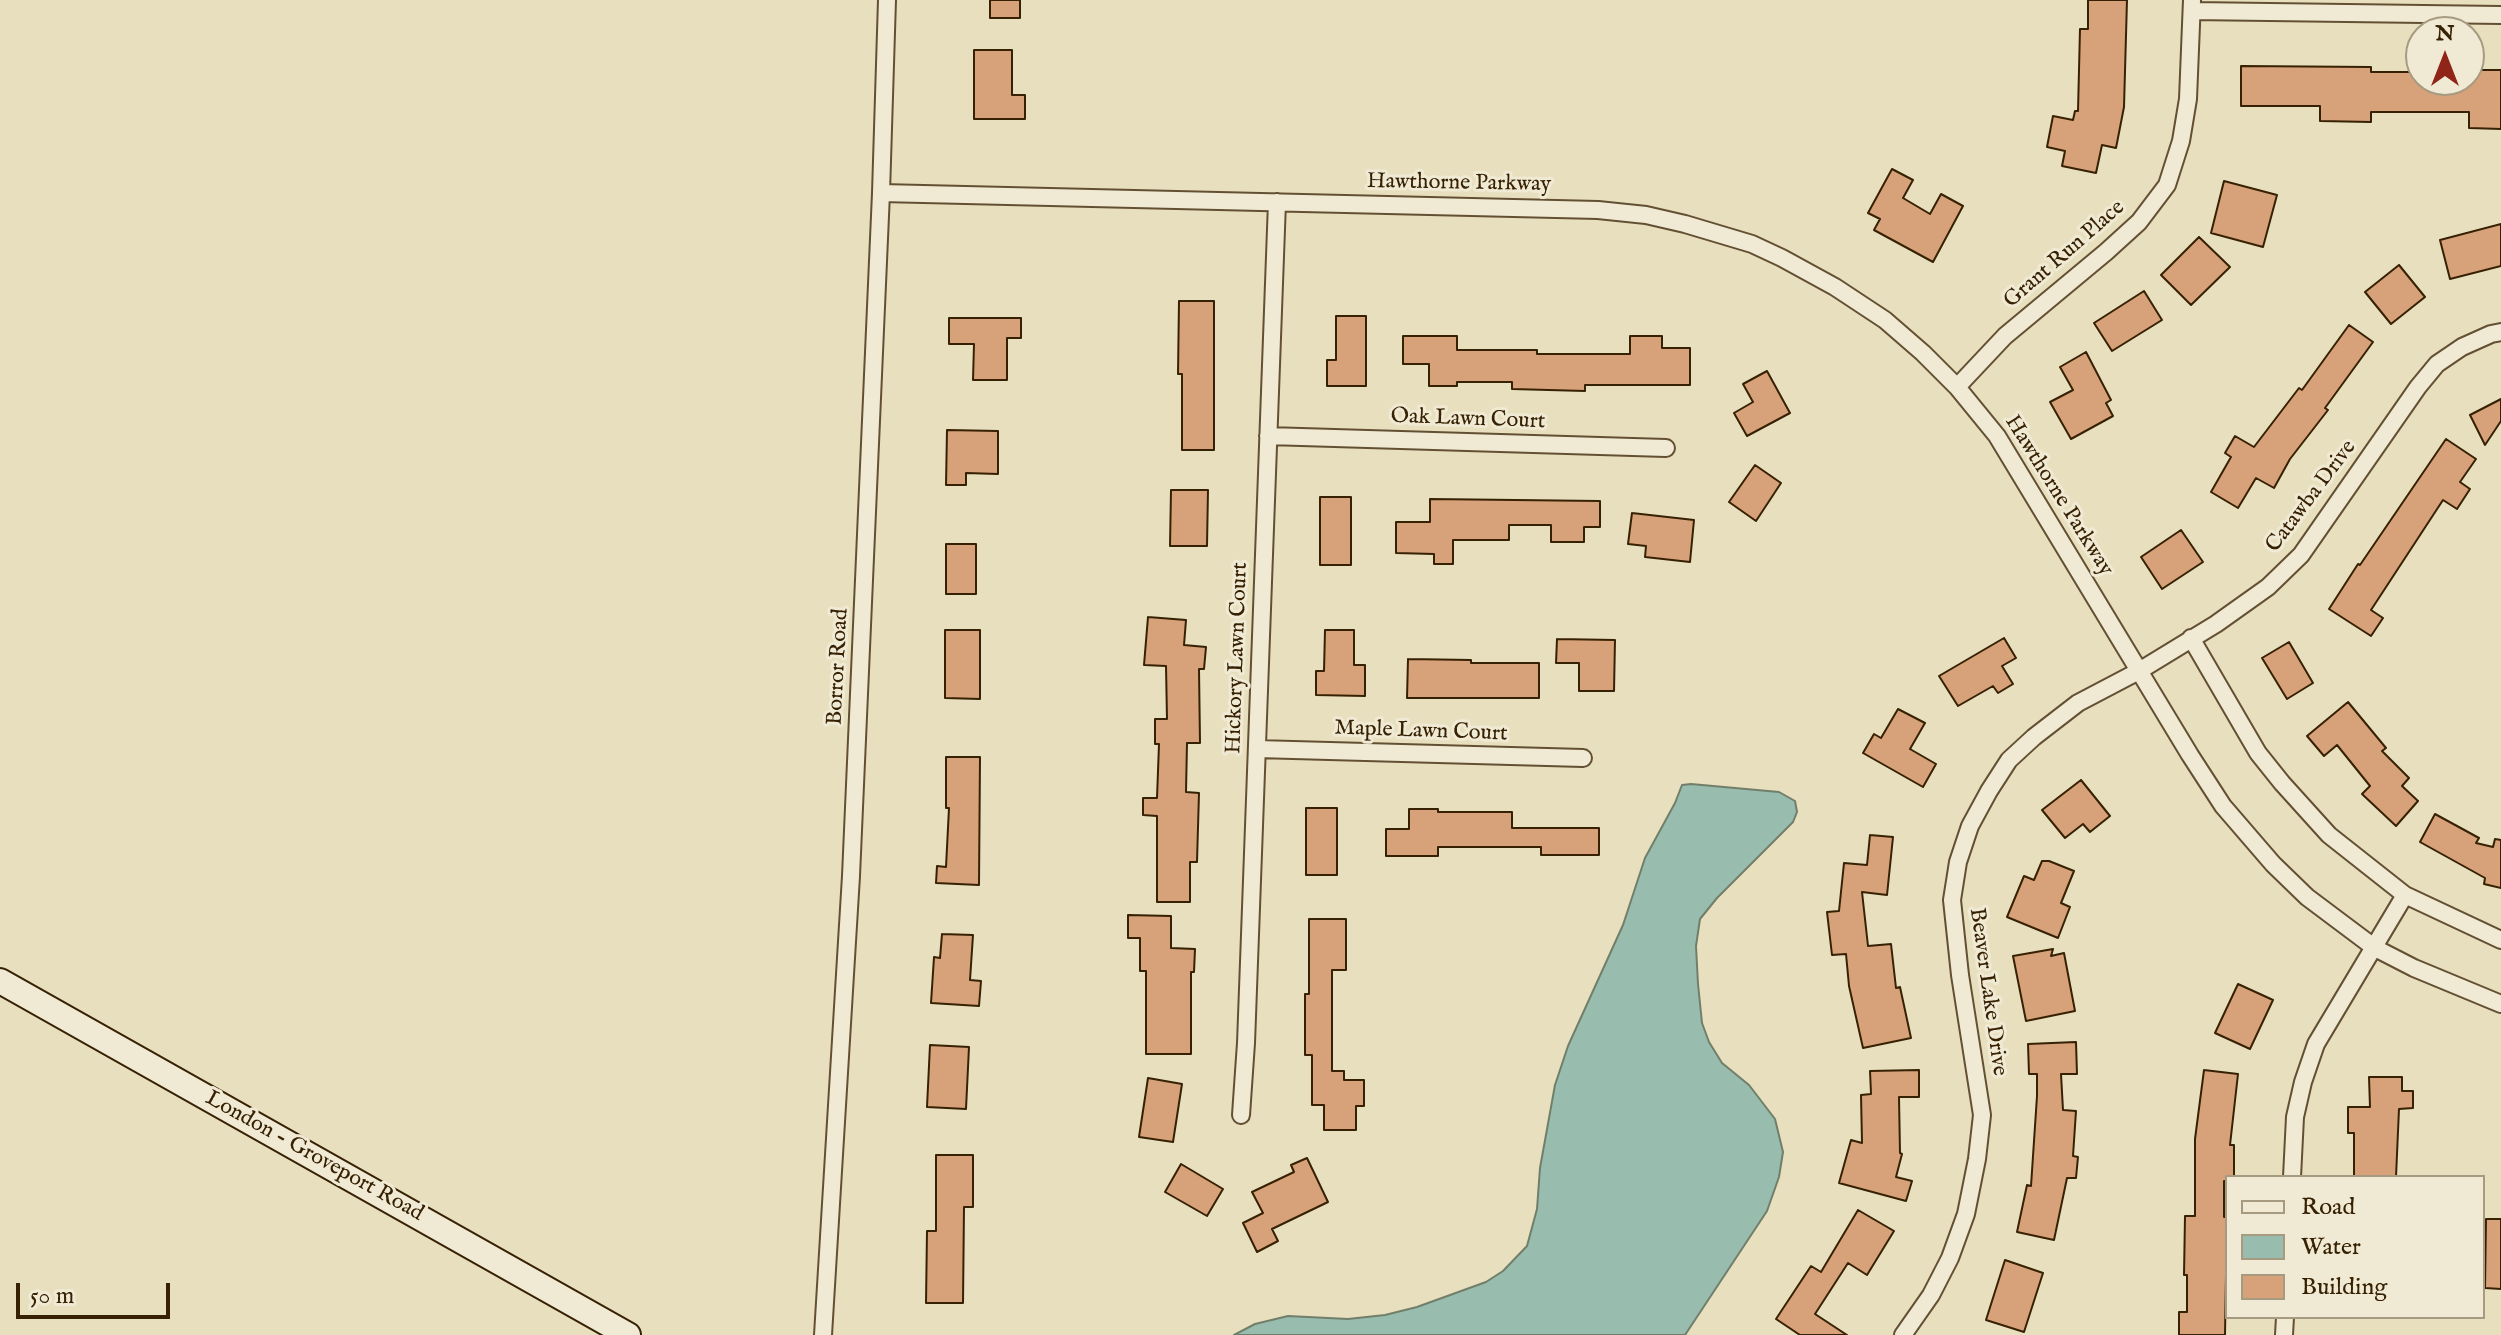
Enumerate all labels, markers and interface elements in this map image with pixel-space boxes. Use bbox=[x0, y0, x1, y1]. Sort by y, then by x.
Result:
north arrow bbox=[2405, 16, 2485, 96]
text: N bbox=[2435, 20, 2455, 48]
street label: Hawthorne Parkway bbox=[1367, 169, 1551, 199]
street label: Grant Run Place bbox=[1999, 195, 2131, 315]
street label: Oak Lawn Court bbox=[1390, 404, 1546, 436]
street label: Hawthorne Parkway bbox=[1998, 411, 2118, 581]
street label: Catawba Drive bbox=[2261, 436, 2363, 558]
street label: Hickory Lawn Court bbox=[1221, 562, 1255, 754]
street label: Borror Road bbox=[823, 608, 855, 726]
street label: Maple Lawn Court bbox=[1334, 716, 1508, 748]
street label: Beaver Lake Drive bbox=[1962, 906, 2012, 1078]
street label: London - Groveport Road bbox=[200, 1086, 428, 1228]
legend bbox=[2225, 1175, 2485, 1319]
text: Road bbox=[2301, 1192, 2355, 1223]
text: Water bbox=[2301, 1232, 2361, 1263]
scale bar bbox=[20, 1267, 174, 1317]
text: Building bbox=[2301, 1272, 2387, 1303]
text: 50 m bbox=[30, 1281, 74, 1312]

